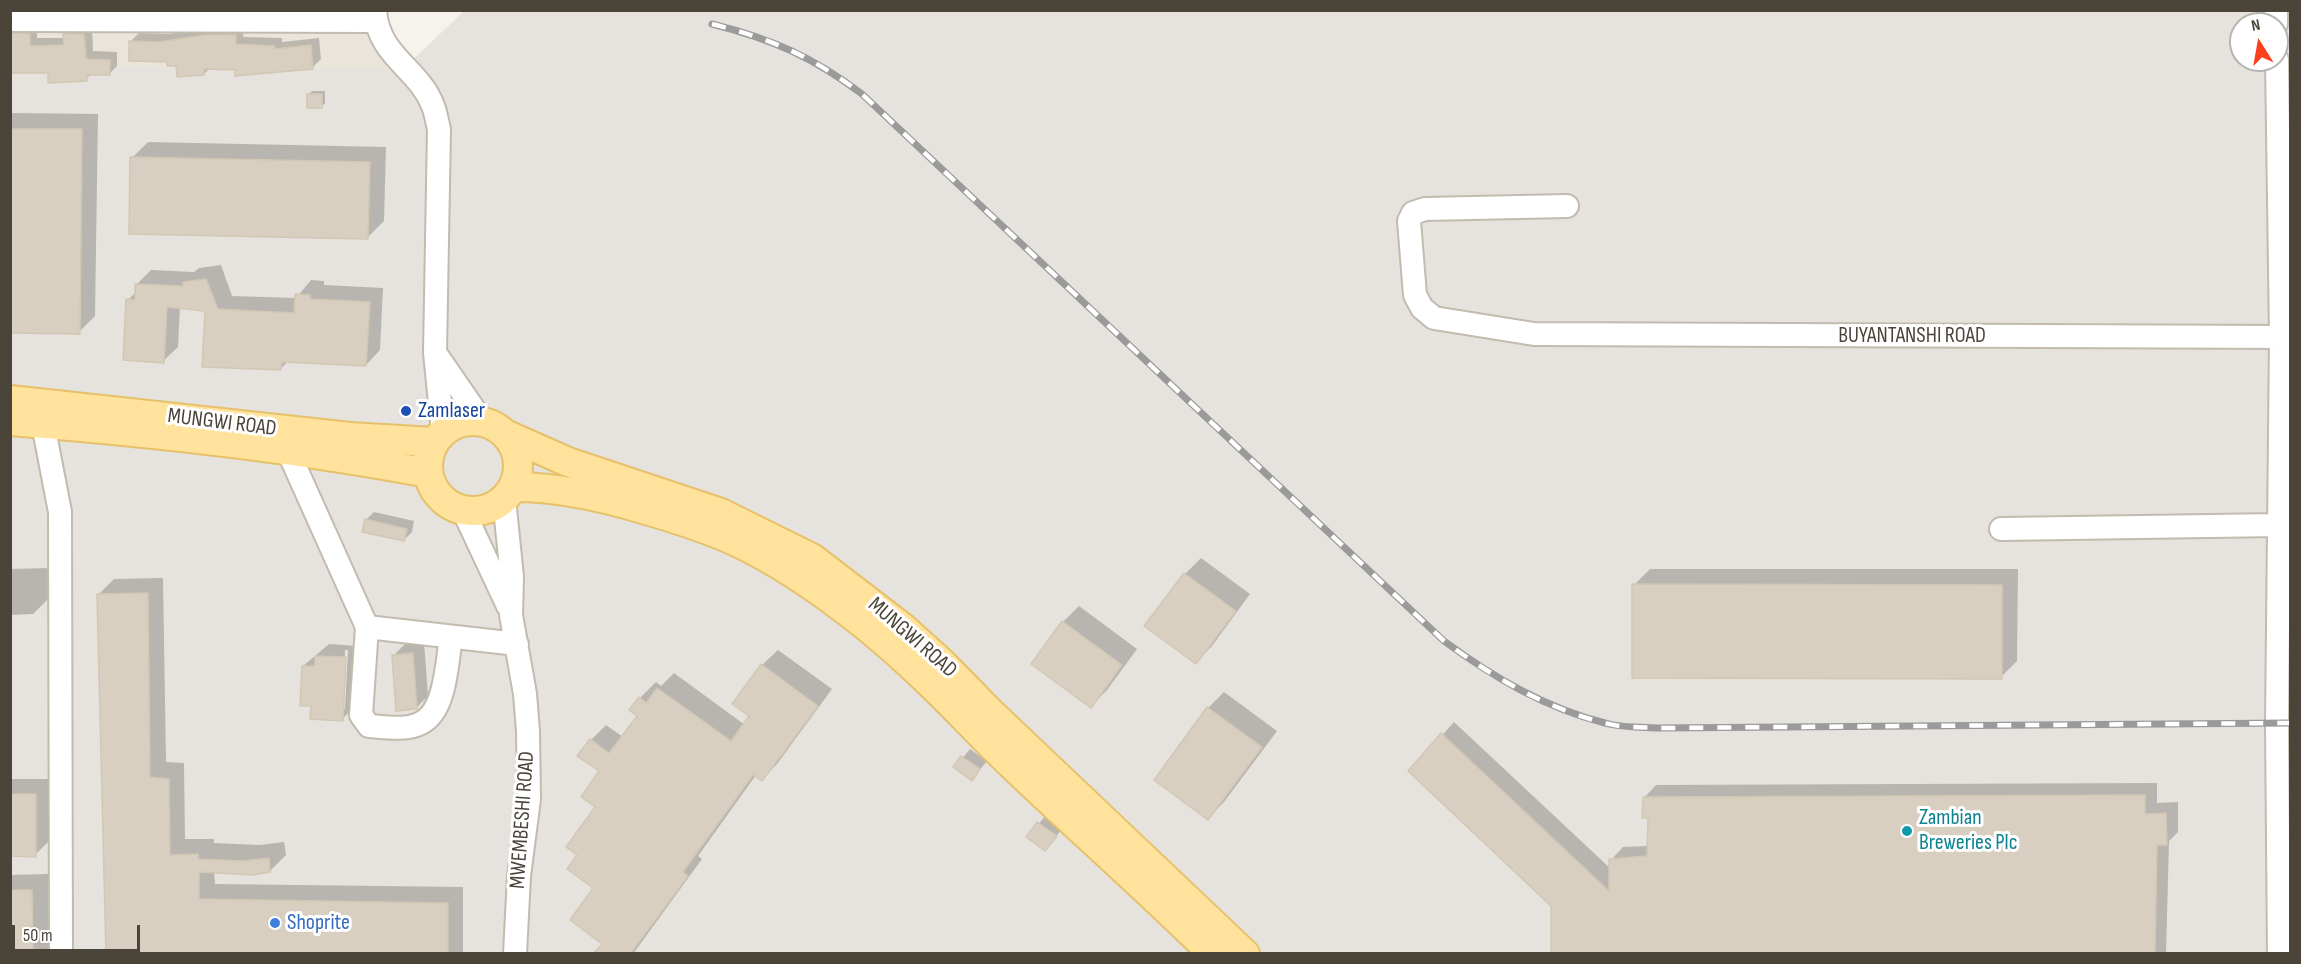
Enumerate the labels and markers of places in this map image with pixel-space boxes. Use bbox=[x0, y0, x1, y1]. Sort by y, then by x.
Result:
place label: Zamlaser bbox=[418, 398, 485, 424]
marker: Zamlaser bbox=[399, 404, 413, 418]
place label: Zambian Breweries Plc bbox=[1919, 805, 2017, 856]
marker: Zambian Breweries Plc bbox=[1900, 824, 1914, 838]
place label: Shoprite bbox=[287, 910, 350, 936]
marker: Shoprite bbox=[268, 916, 282, 930]

